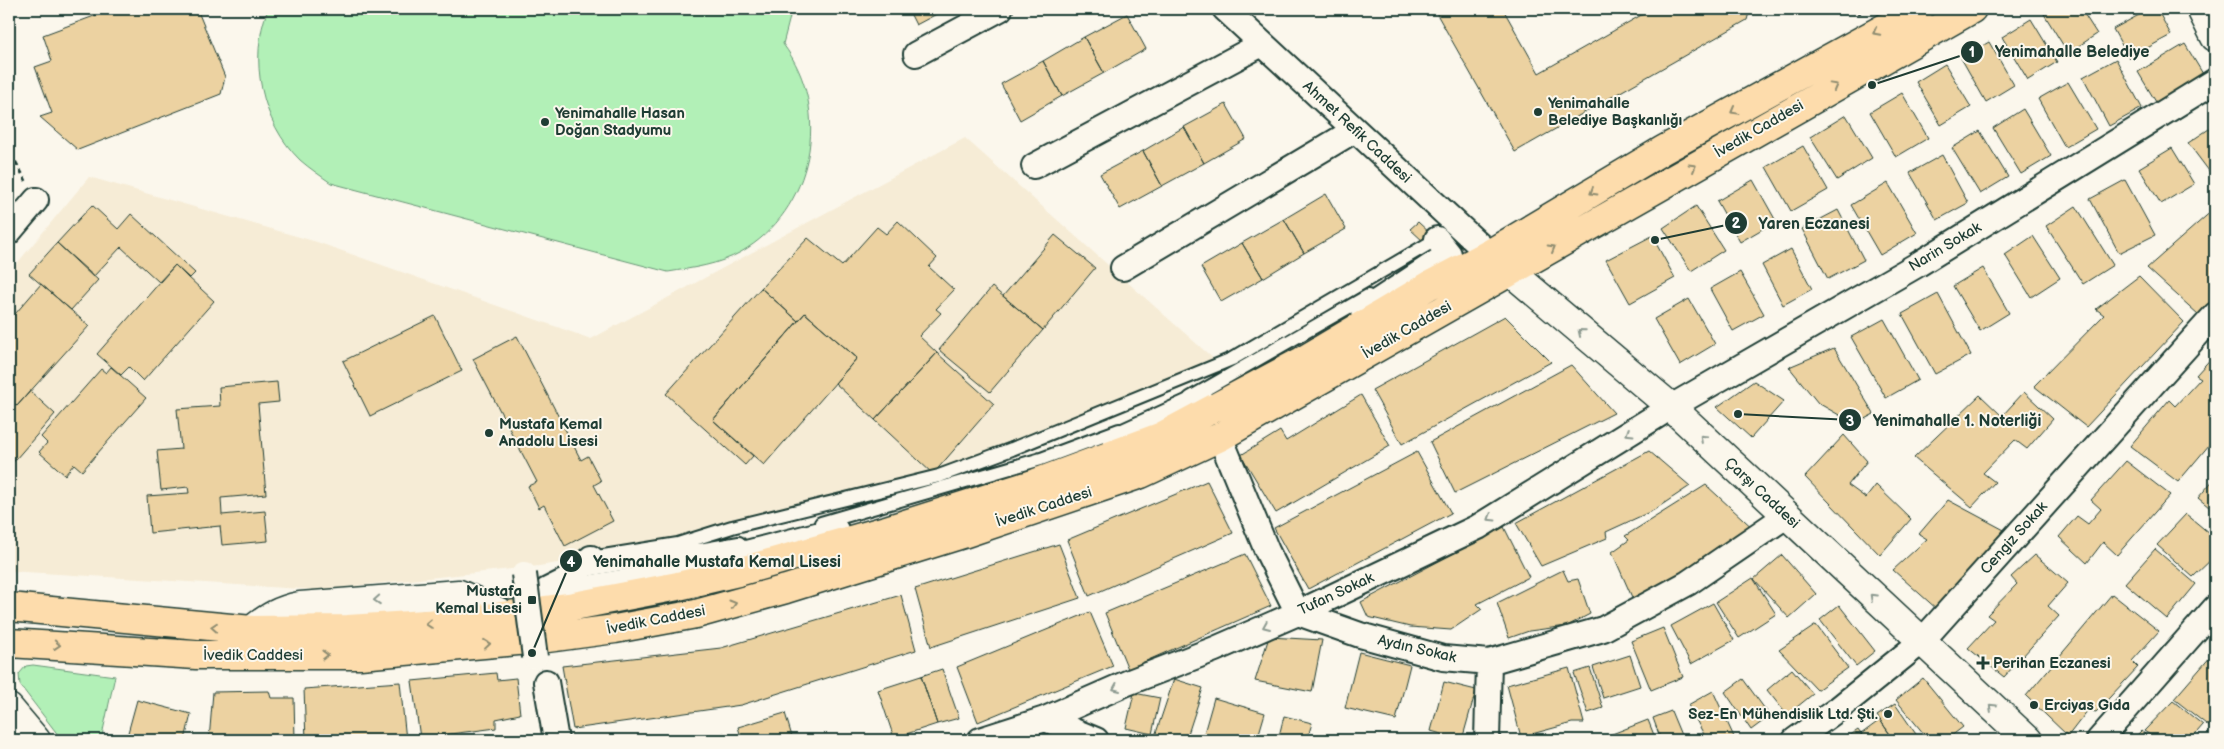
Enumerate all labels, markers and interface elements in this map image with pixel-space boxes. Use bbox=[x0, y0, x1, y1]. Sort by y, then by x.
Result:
one-way arrow bbox=[1872, 26, 1881, 36]
callout: Yenimahalle Belediye bbox=[1960, 36, 2159, 67]
text: 1 bbox=[1969, 43, 1975, 62]
text: Yenimahalle Belediye bbox=[1995, 43, 2149, 62]
street label: Ahmet Refik Caddesi bbox=[1299, 77, 1415, 187]
one-way arrow bbox=[1829, 83, 1838, 93]
place label: Yenimahalle Belediye Başkanlığı bbox=[1548, 94, 1682, 130]
street label: İvedik Caddesi bbox=[1711, 96, 1807, 162]
place label: Yenimahalle Hasan Doğan Stadyumu bbox=[555, 104, 685, 140]
one-way arrow bbox=[1730, 104, 1739, 114]
marker: Yenimahalle Belediye Başkanlığı bbox=[1532, 106, 1544, 118]
marker: Yenimahalle Hasan Doğan Stadyumu bbox=[539, 116, 551, 128]
one-way arrow bbox=[1687, 163, 1696, 173]
one-way arrow bbox=[1589, 186, 1598, 196]
callout: Yaren Eczanesi bbox=[1723, 208, 1880, 239]
text: 2 bbox=[1732, 214, 1741, 233]
text: Yaren Eczanesi bbox=[1758, 215, 1870, 234]
street label: Narin Sokak bbox=[1905, 218, 1985, 276]
one-way arrow bbox=[1546, 244, 1555, 254]
street label: İvedik Caddesi bbox=[1359, 297, 1455, 363]
one-way arrow bbox=[1577, 328, 1586, 337]
callout: Yenimahalle 1. Noterliği bbox=[1837, 405, 2051, 436]
text: 3 bbox=[1846, 412, 1855, 431]
text: Yenimahalle 1. Noterliği bbox=[1873, 412, 2041, 431]
place label: Mustafa Kemal Anadolu Lisesi bbox=[498, 415, 602, 451]
marker: Mustafa Kemal Anadolu Lisesi bbox=[483, 427, 495, 439]
one-way arrow bbox=[1626, 427, 1635, 436]
one-way arrow bbox=[1700, 435, 1709, 444]
street label: Çarşı Caddesi bbox=[1720, 453, 1804, 533]
street label: İvedik Caddesi bbox=[994, 483, 1094, 531]
street label: Cengiz Sokak bbox=[1976, 497, 2052, 578]
one-way arrow bbox=[1488, 512, 1497, 522]
callout: Yenimahalle Mustafa Kemal Lisesi bbox=[558, 546, 851, 577]
text: 4 bbox=[567, 553, 576, 572]
text: Yenimahalle Mustafa Kemal Lisesi bbox=[593, 553, 841, 572]
street label: Tufan Sokak bbox=[1295, 568, 1378, 620]
place label: Mustafa Kemal Lisesi bbox=[435, 582, 522, 618]
one-way arrow bbox=[373, 594, 381, 605]
marker: Mustafa Kemal Lisesi bbox=[526, 594, 538, 606]
one-way arrow bbox=[1869, 594, 1878, 603]
one-way arrow bbox=[728, 599, 736, 609]
street label: İvedik Caddesi bbox=[605, 601, 707, 639]
one-way arrow bbox=[425, 618, 433, 629]
one-way arrow bbox=[1262, 619, 1271, 630]
one-way arrow bbox=[210, 621, 218, 632]
street label: Aydın Sokak bbox=[1376, 631, 1459, 667]
one-way arrow bbox=[483, 639, 491, 650]
one-way arrow bbox=[54, 640, 62, 651]
street label: İvedik Caddesi bbox=[203, 646, 303, 665]
one-way arrow bbox=[321, 650, 329, 661]
place label: Perihan Eczanesi bbox=[1993, 654, 2111, 673]
marker: Perihan Eczanesi bbox=[1977, 657, 1989, 669]
one-way arrow bbox=[1112, 682, 1121, 693]
place label: Erciyas Gıda bbox=[2044, 696, 2130, 715]
marker: Erciyas Gıda bbox=[2028, 699, 2040, 711]
one-way arrow bbox=[1989, 704, 1998, 713]
place label: Sez-En Mühendislik Ltd. Şti. bbox=[1688, 705, 1878, 724]
marker: Sez-En Mühendislik Ltd. Şti. bbox=[1882, 708, 1894, 720]

